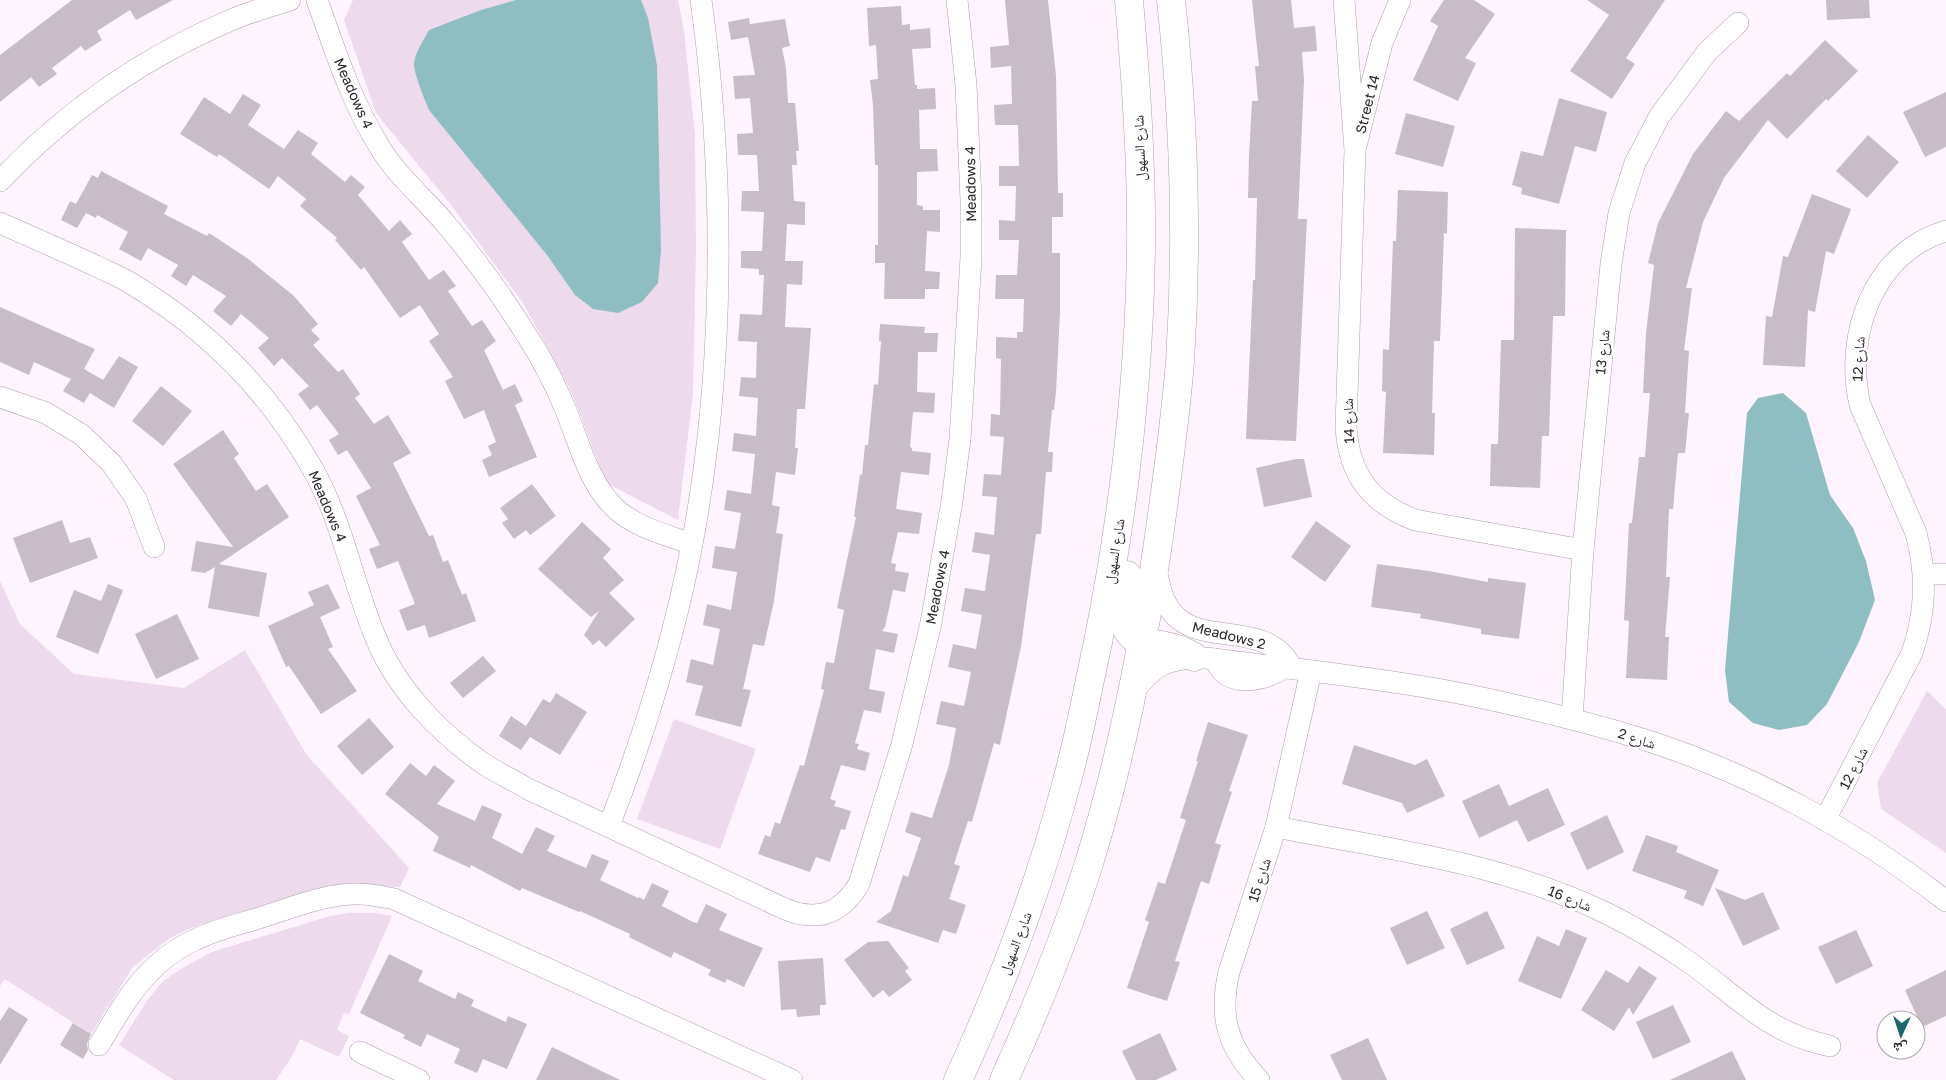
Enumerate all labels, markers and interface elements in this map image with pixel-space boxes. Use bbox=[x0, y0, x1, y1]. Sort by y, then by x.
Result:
street label: Meadows 4 bbox=[331, 55, 377, 131]
street label: Street 14 bbox=[1351, 73, 1383, 135]
street label: شارع السهول bbox=[1129, 115, 1151, 181]
street label: Meadows 4 bbox=[961, 146, 979, 222]
street label: شارع 13 bbox=[1591, 329, 1615, 376]
street label: شارع 12 bbox=[1848, 336, 1870, 382]
street label: شارع 14 bbox=[1339, 398, 1359, 444]
street label: Meadows 4 bbox=[305, 468, 351, 544]
street label: شارع السهول bbox=[1100, 517, 1130, 585]
street label: Meadows 4 bbox=[921, 548, 953, 626]
street label: Meadows 2 bbox=[1190, 618, 1268, 652]
street label: شارع 2 bbox=[1616, 724, 1658, 754]
street label: شارع 12 bbox=[1835, 744, 1873, 793]
street label: شارع 15 bbox=[1244, 856, 1276, 905]
street label: شارع 16 bbox=[1545, 882, 1594, 916]
street label: شارع السهول bbox=[995, 909, 1037, 978]
north arrow bbox=[1876, 1010, 1926, 1060]
text: ش bbox=[1892, 1039, 1908, 1057]

